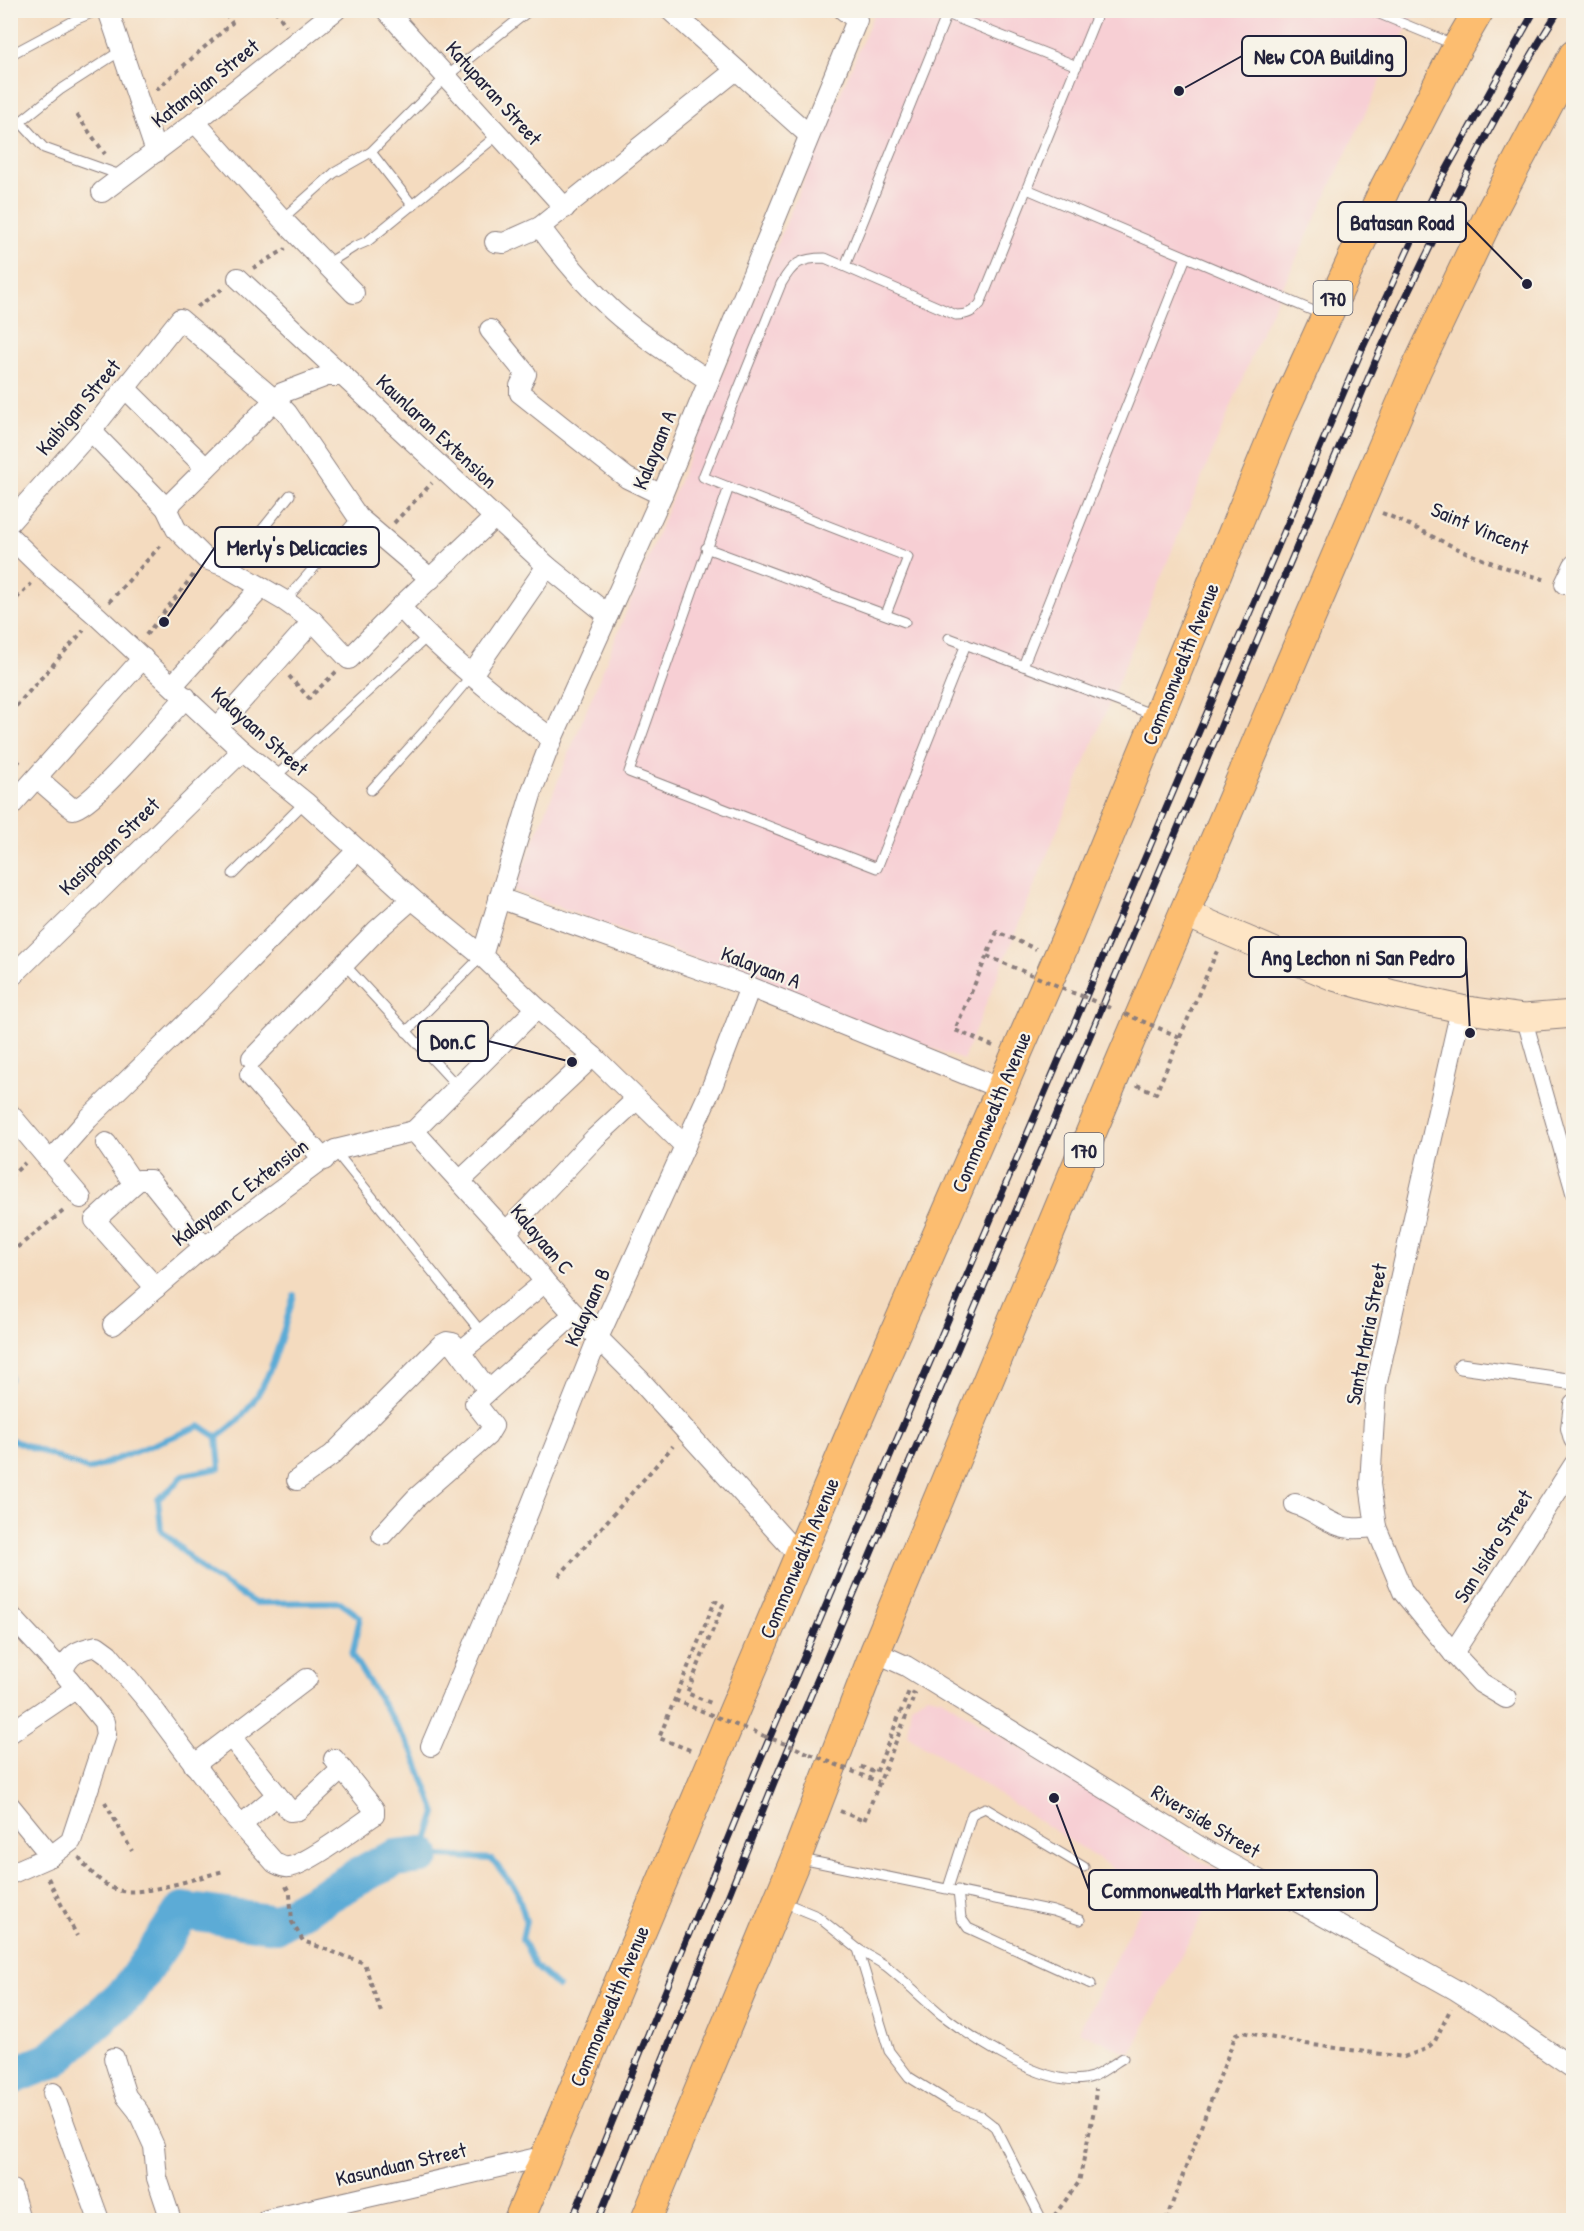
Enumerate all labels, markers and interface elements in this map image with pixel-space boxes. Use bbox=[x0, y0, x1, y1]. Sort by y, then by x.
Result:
street label: Katangian Street bbox=[145, 31, 266, 134]
street label: Katuparan Street bbox=[439, 34, 549, 152]
callout: New COA Building bbox=[1242, 36, 1406, 76]
text: New COA Building bbox=[1254, 41, 1394, 72]
callout: Batasan Road bbox=[1338, 202, 1466, 242]
text: Batasan Road bbox=[1350, 207, 1454, 237]
road number: 170 bbox=[1314, 281, 1352, 315]
street label: Kaibigan Street bbox=[29, 352, 128, 462]
street label: Kaunlaran Extension bbox=[370, 367, 504, 495]
street label: Kalayaan A bbox=[625, 406, 683, 494]
street label: Saint Vincent bbox=[1427, 494, 1534, 562]
callout: Merly's Delicacies bbox=[215, 527, 379, 567]
text: Merly's Delicacies bbox=[227, 532, 368, 563]
street label: Commonwealth Avenue bbox=[1134, 579, 1226, 749]
street label: Kalayaan Street bbox=[205, 680, 315, 783]
street label: Kasipagan Street bbox=[52, 790, 166, 902]
callout: Ang Lechon ni San Pedro bbox=[1249, 937, 1466, 977]
street label: Kalayaan A bbox=[717, 939, 805, 995]
text: Ang Lechon ni San Pedro bbox=[1261, 942, 1455, 973]
callout: Don.C bbox=[418, 1021, 488, 1061]
text: Don.C bbox=[430, 1026, 476, 1056]
street label: Commonwealth Avenue bbox=[944, 1027, 1038, 1197]
street label: Kalayaan C Extension bbox=[166, 1131, 314, 1253]
road number: 170 bbox=[1064, 1133, 1104, 1167]
street label: Kalayaan C bbox=[504, 1197, 580, 1281]
street label: Santa Maria Street bbox=[1338, 1260, 1394, 1407]
street label: Kalayaan B bbox=[557, 1263, 617, 1351]
street label: Commonwealth Avenue bbox=[752, 1473, 846, 1643]
street label: San Isidro Street bbox=[1447, 1483, 1540, 1608]
street label: Riverside Street bbox=[1146, 1777, 1266, 1865]
callout: Commonwealth Market Extension bbox=[1089, 1870, 1377, 1910]
text: Commonwealth Market Extension bbox=[1101, 1875, 1365, 1905]
street label: Commonwealth Avenue bbox=[562, 1921, 656, 2091]
street label: Kasunduan Street bbox=[333, 2135, 470, 2193]

